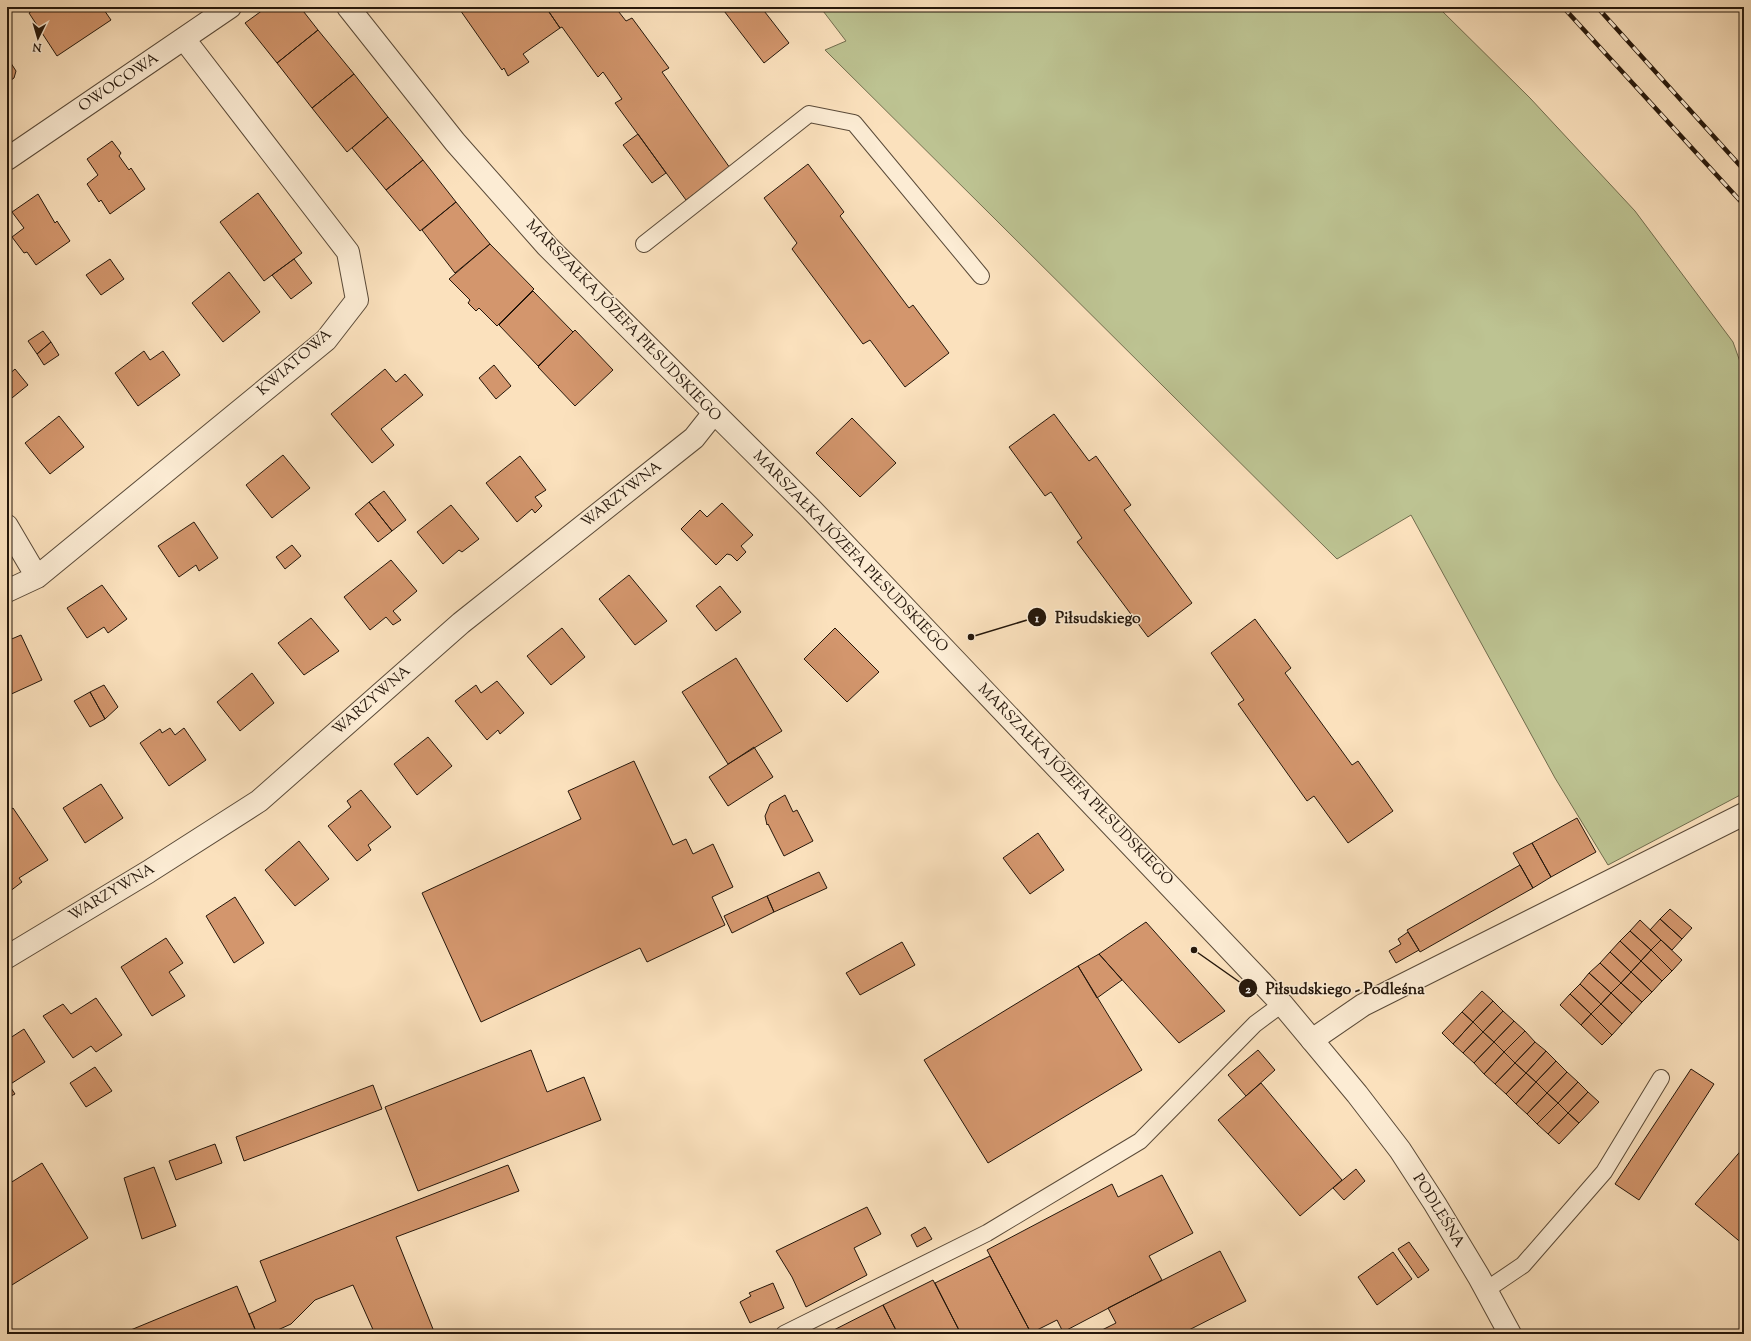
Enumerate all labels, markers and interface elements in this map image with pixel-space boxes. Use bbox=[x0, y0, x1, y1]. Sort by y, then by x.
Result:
north arrow bbox=[18, 18, 58, 58]
text: N bbox=[32, 39, 43, 55]
street label: OWOCOWA bbox=[75, 48, 163, 118]
street label: MARSZAŁKA JÓZEFA PIŁSUDSKIEGO bbox=[521, 214, 727, 427]
street label: KWIATOWA bbox=[253, 325, 337, 401]
street label: MARSZAŁKA JÓZEFA PIŁSUDSKIEGO bbox=[748, 445, 954, 658]
street label: WARZYWNA bbox=[577, 457, 667, 533]
callout: Piłsudskiego bbox=[1027, 603, 1149, 631]
text: Piłsudskiego bbox=[1055, 608, 1141, 631]
text: 1 bbox=[1034, 610, 1040, 628]
street label: WARZYWNA bbox=[328, 661, 416, 741]
street label: MARSZAŁKA JÓZEFA PIŁSUDSKIEGO bbox=[973, 678, 1179, 891]
street label: WARZYWNA bbox=[65, 859, 159, 927]
callout: Piłsudskiego - Podleśna bbox=[1238, 974, 1433, 1002]
text: Piłsudskiego - Podleśna bbox=[1265, 979, 1425, 1002]
text: 2 bbox=[1245, 981, 1251, 999]
street label: PODLEŚNA bbox=[1407, 1169, 1471, 1252]

